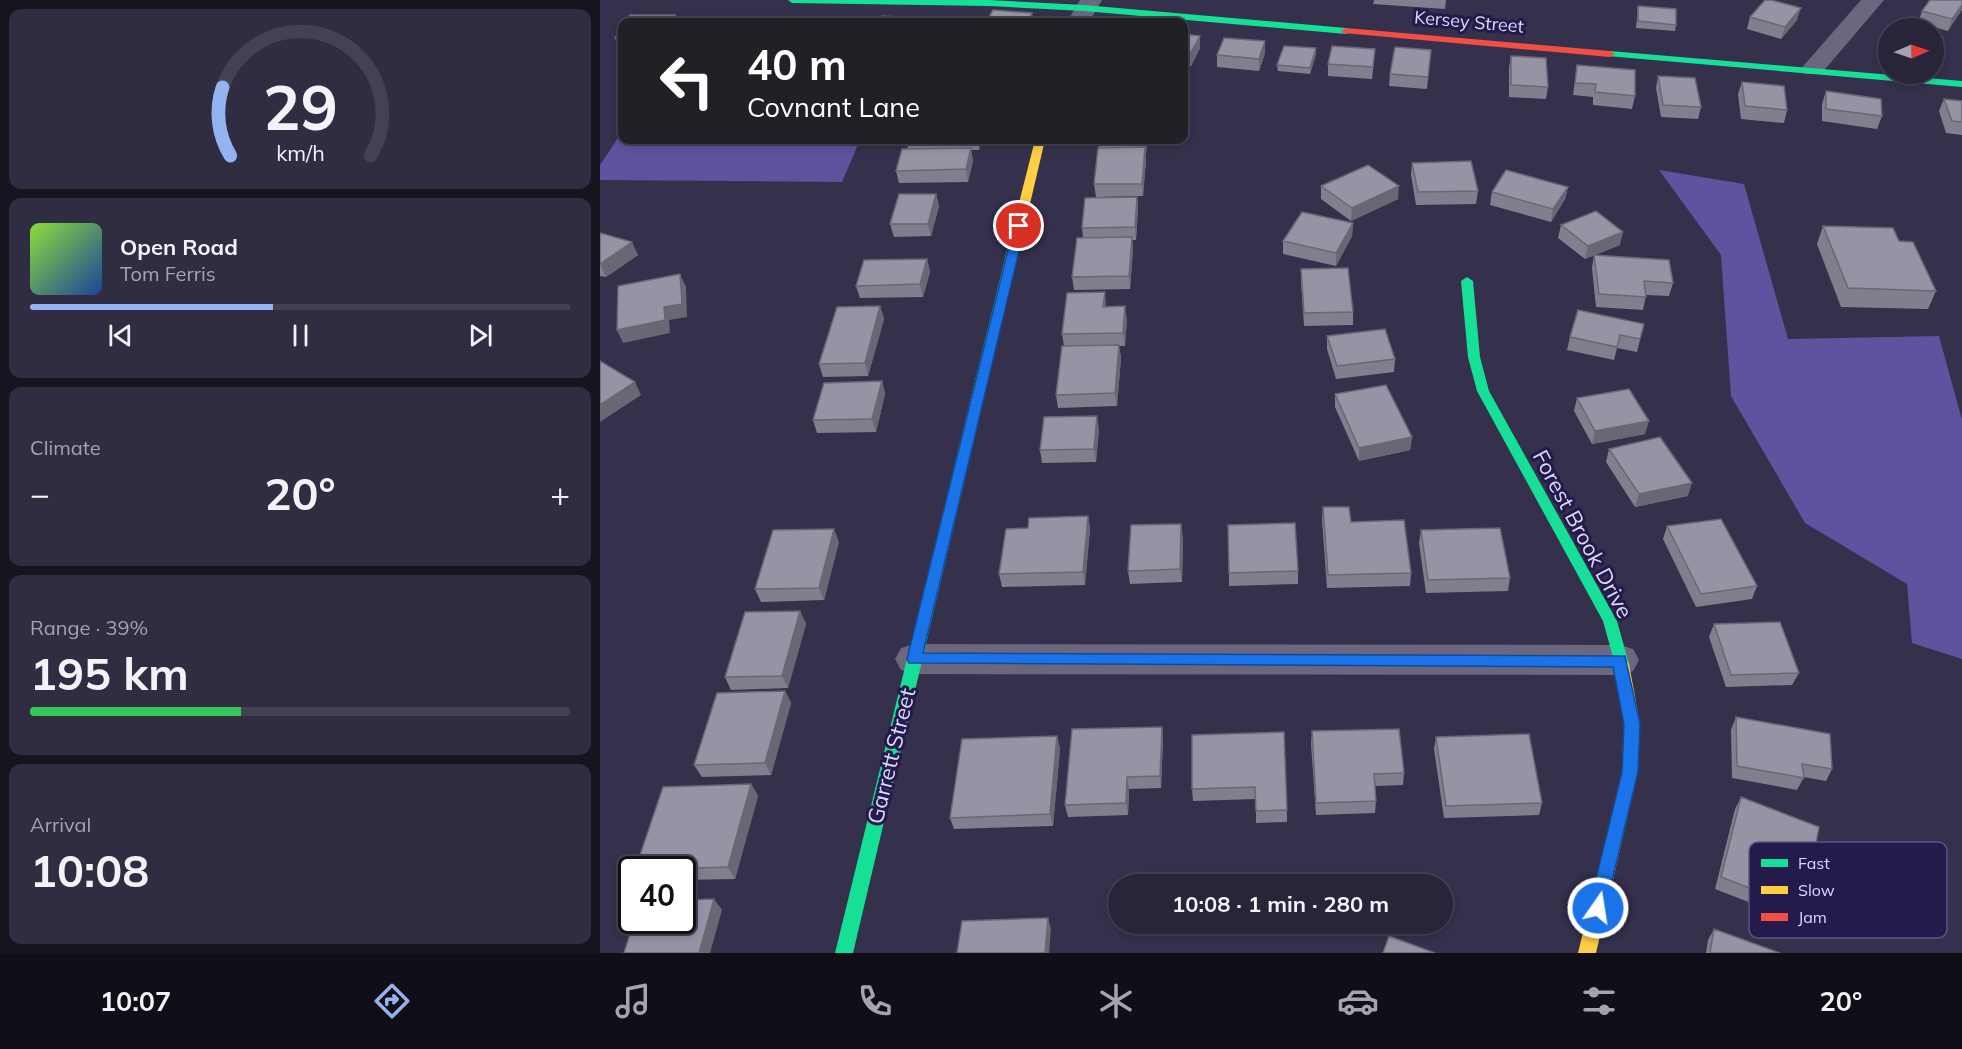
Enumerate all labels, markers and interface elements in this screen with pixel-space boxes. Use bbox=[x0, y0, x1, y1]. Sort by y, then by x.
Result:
street label: Kersey Street bbox=[1413, 5, 1525, 38]
north arrow bbox=[1878, 18, 1944, 84]
map controls bbox=[1878, 18, 1944, 84]
text: 40 m bbox=[747, 38, 847, 91]
icon: left bbox=[648, 42, 726, 120]
text: 29 bbox=[263, 67, 337, 146]
text: Covnant Lane bbox=[747, 90, 920, 124]
text: km/h bbox=[276, 139, 324, 166]
pin bbox=[993, 200, 1044, 251]
icon: arrive bbox=[1002, 209, 1035, 242]
text: Open Road bbox=[120, 233, 238, 261]
text: Tom Ferris bbox=[120, 261, 216, 286]
icon: previous bbox=[104, 319, 137, 352]
icon: pause bbox=[284, 319, 317, 352]
icon: next bbox=[464, 319, 497, 352]
text: Climate bbox=[30, 435, 101, 460]
street label: Forest Brook Drive bbox=[1527, 445, 1639, 623]
text: 20° bbox=[264, 465, 336, 521]
text: − bbox=[30, 473, 50, 514]
text: + bbox=[550, 473, 570, 514]
text: Range · 39% bbox=[30, 615, 148, 640]
text: 195 km bbox=[30, 645, 189, 701]
street label: Garrett Street bbox=[861, 685, 921, 827]
text: Arrival bbox=[30, 812, 91, 837]
text: 10:08 bbox=[30, 842, 149, 898]
legend bbox=[1749, 842, 1947, 938]
text: Fast bbox=[1798, 853, 1830, 873]
speed limit sign: 40 bbox=[618, 856, 696, 934]
position arrow bbox=[1566, 876, 1630, 940]
text: Slow bbox=[1798, 880, 1835, 900]
text: 10:08 · 1 min · 280 m bbox=[1172, 890, 1389, 918]
text: Jam bbox=[1798, 907, 1827, 927]
icon: directions bbox=[371, 980, 413, 1022]
icon: music bbox=[612, 980, 654, 1022]
icon: phone bbox=[854, 980, 896, 1022]
icon: climate bbox=[1095, 980, 1137, 1022]
icon: car bbox=[1337, 980, 1379, 1022]
icon: filters bbox=[1578, 980, 1620, 1022]
text: 10:07 bbox=[100, 984, 171, 1018]
text: 20° bbox=[1820, 984, 1862, 1018]

